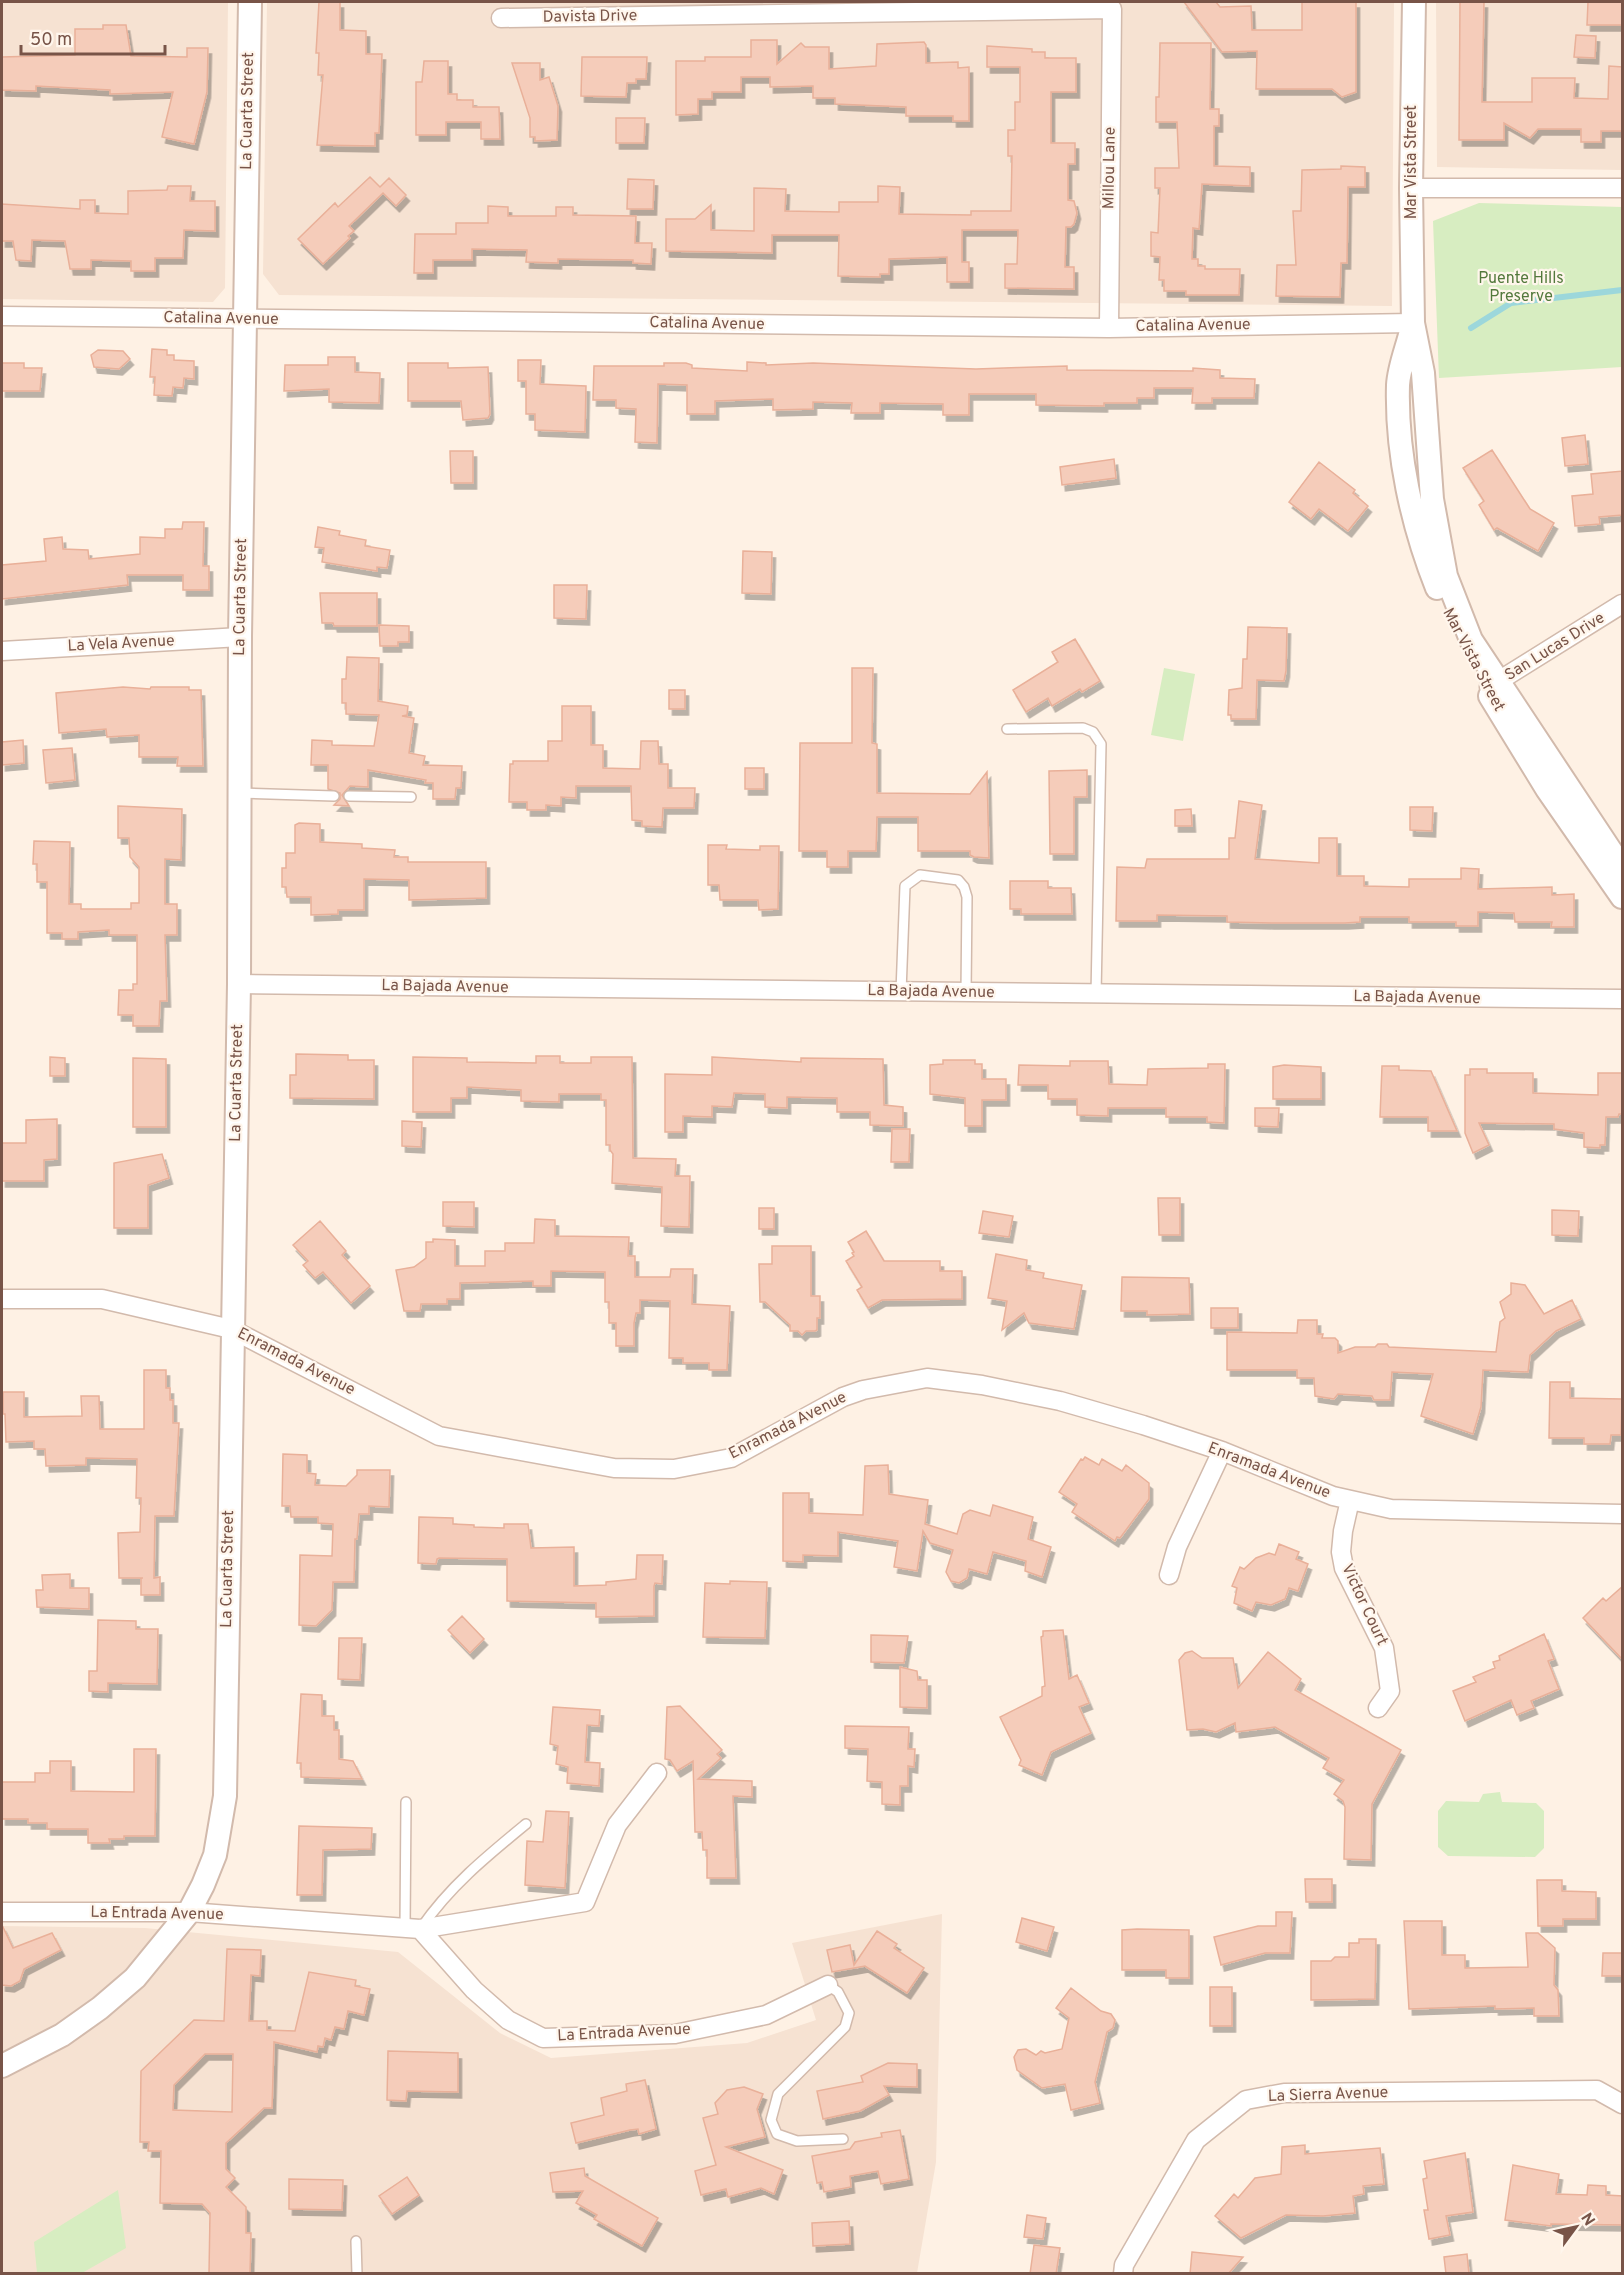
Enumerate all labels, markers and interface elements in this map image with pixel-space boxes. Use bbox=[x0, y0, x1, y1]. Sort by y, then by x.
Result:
street label: Davista Drive bbox=[543, 6, 637, 28]
scale bar bbox=[21, 18, 165, 56]
text: 50 m bbox=[30, 29, 72, 52]
street label: La Cuarta Street bbox=[237, 52, 259, 170]
street label: Mar Vista Street bbox=[1402, 105, 1422, 219]
street label: Millou Lane bbox=[1099, 127, 1121, 209]
park label: Puente Hills Preserve bbox=[1478, 269, 1564, 307]
street label: Catalina Avenue bbox=[163, 308, 279, 330]
street label: Catalina Avenue bbox=[649, 313, 765, 335]
street label: Catalina Avenue bbox=[1135, 315, 1251, 337]
street label: La Cuarta Street bbox=[230, 538, 252, 656]
street label: Mar Vista Street bbox=[1437, 605, 1509, 715]
street label: San Lucas Drive bbox=[1501, 608, 1609, 686]
street label: La Vela Avenue bbox=[67, 631, 175, 657]
street label: La Bajada Avenue bbox=[381, 976, 509, 998]
street label: La Bajada Avenue bbox=[867, 981, 995, 1003]
street label: La Bajada Avenue bbox=[1353, 987, 1481, 1009]
street label: La Cuarta Street bbox=[226, 1024, 248, 1142]
street label: Enramada Avenue bbox=[234, 1324, 358, 1400]
street label: Enramada Avenue bbox=[726, 1388, 850, 1464]
street label: Enramada Avenue bbox=[1205, 1438, 1333, 1504]
street label: La Cuarta Street bbox=[217, 1510, 239, 1628]
street label: Victor Court bbox=[1336, 1561, 1392, 1649]
street label: La Entrada Avenue bbox=[90, 1903, 224, 1925]
street label: La Entrada Avenue bbox=[557, 2020, 691, 2046]
street label: La Sierra Avenue bbox=[1267, 2083, 1389, 2107]
north arrow bbox=[1546, 2197, 1606, 2257]
text: N bbox=[1575, 2210, 1598, 2230]

